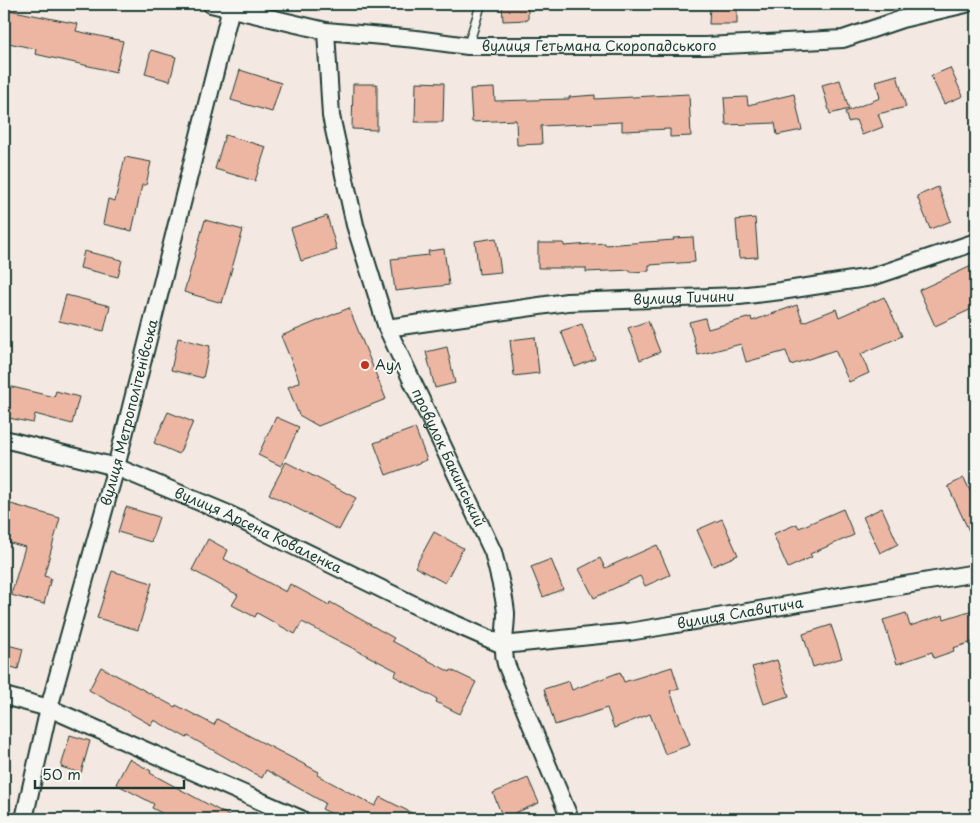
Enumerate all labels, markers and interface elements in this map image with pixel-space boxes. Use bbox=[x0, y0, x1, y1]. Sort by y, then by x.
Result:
street label: вулиця Гетьмана Скоропадського bbox=[482, 34, 717, 56]
street label: вулиця Тичини bbox=[633, 285, 735, 310]
street label: вулиця Метрополітенівська bbox=[95, 317, 163, 508]
place label: Аул bbox=[375, 354, 401, 375]
marker: Аул bbox=[359, 359, 371, 371]
street label: провулок Бакинський bbox=[407, 385, 491, 530]
street label: вулиця Арсена Коваленка bbox=[171, 482, 346, 578]
street label: вулиця Славутича bbox=[675, 592, 805, 634]
scale bar bbox=[35, 758, 184, 790]
text: 50 m bbox=[42, 762, 81, 785]

